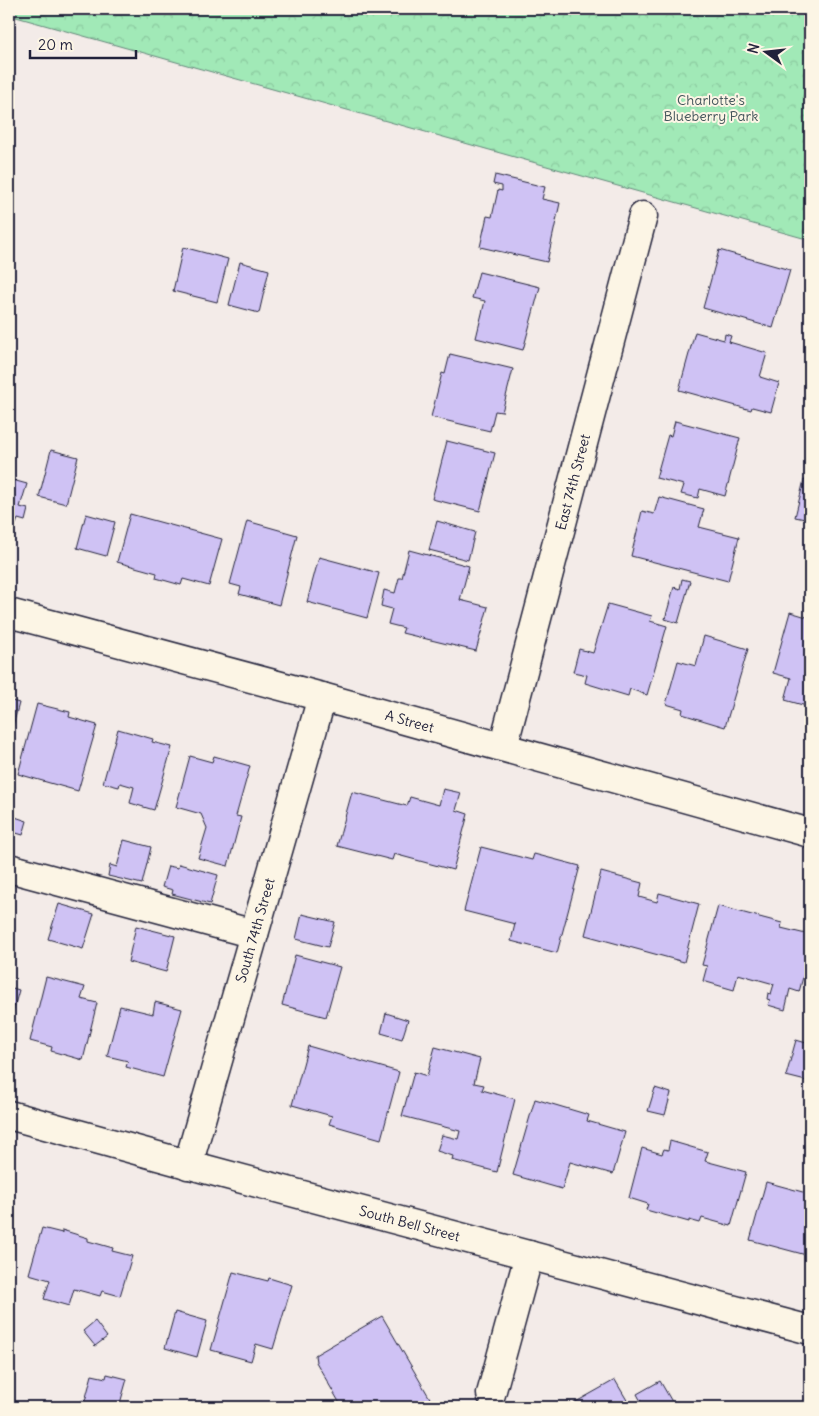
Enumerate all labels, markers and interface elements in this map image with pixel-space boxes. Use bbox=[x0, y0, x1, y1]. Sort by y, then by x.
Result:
scale bar bbox=[30, 28, 136, 60]
north arrow bbox=[742, 28, 792, 78]
text: 20 m bbox=[38, 35, 73, 54]
text: N bbox=[743, 42, 763, 56]
park label: Charlotte's Blueberry Park bbox=[664, 91, 758, 125]
street label: East 74th Street bbox=[552, 432, 594, 532]
street label: A Street bbox=[383, 706, 436, 737]
street label: South 74th Street bbox=[232, 876, 279, 985]
street label: South Bell Street bbox=[357, 1201, 462, 1246]

